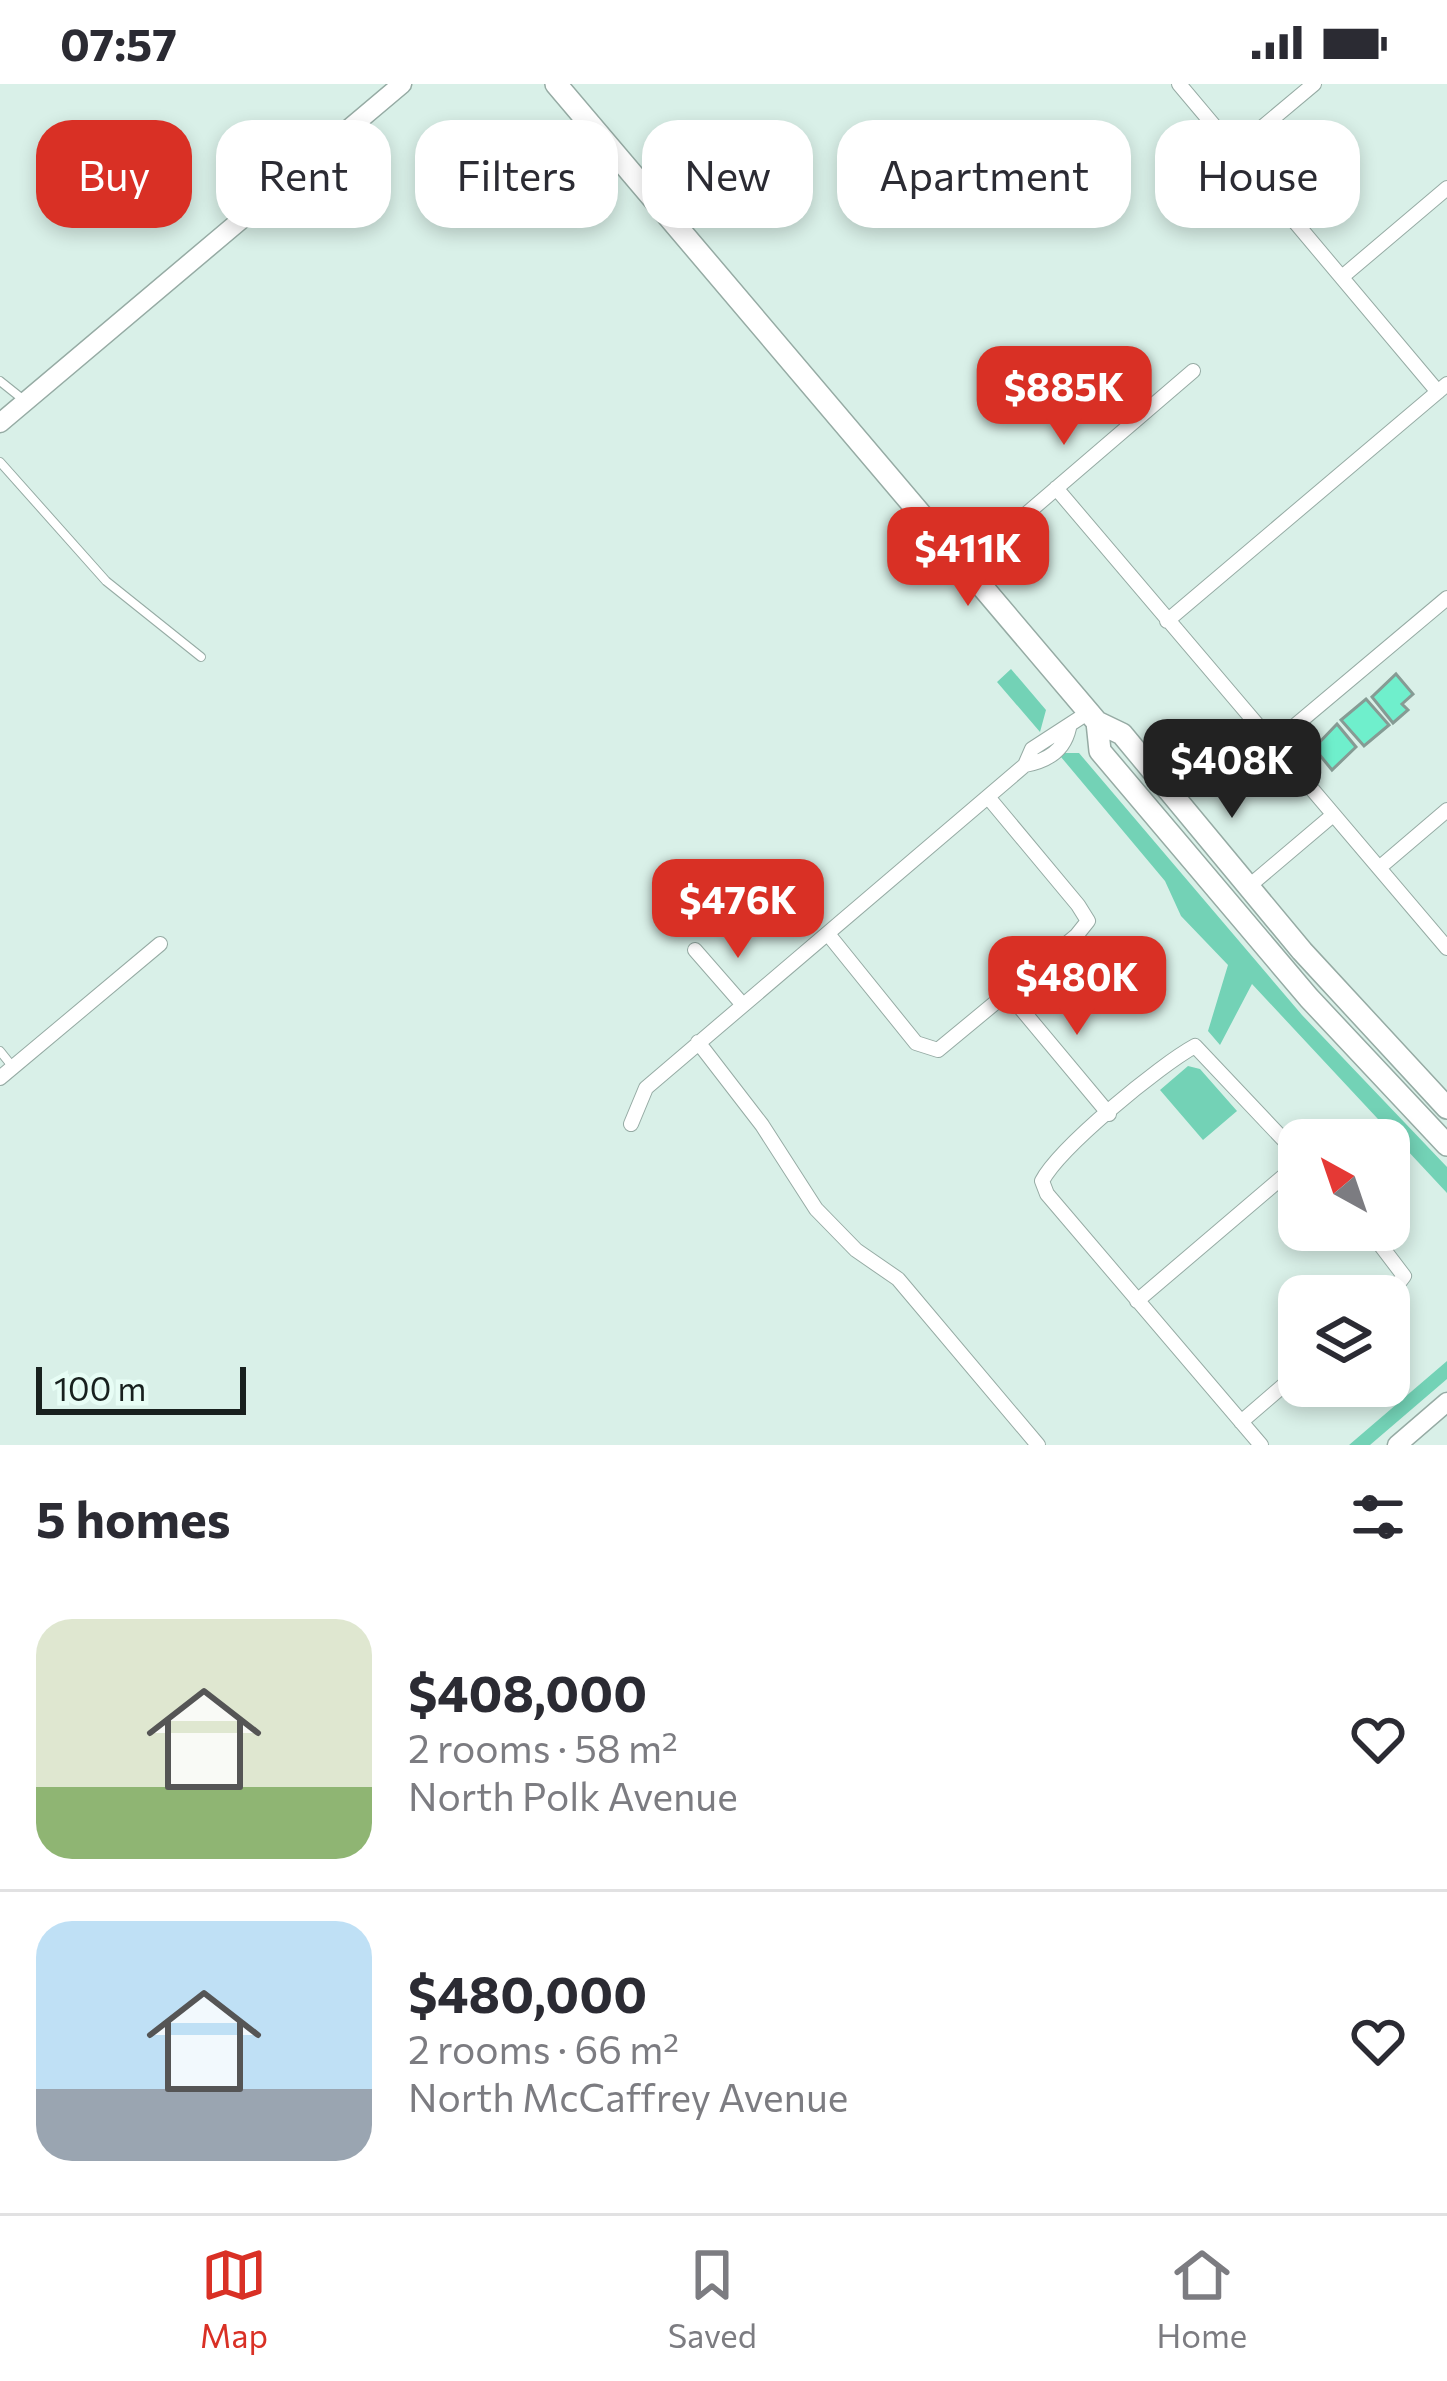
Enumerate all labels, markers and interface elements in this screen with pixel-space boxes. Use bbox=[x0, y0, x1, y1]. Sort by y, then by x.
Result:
text: 07:57 bbox=[60, 15, 177, 70]
chip: Buy bbox=[36, 120, 192, 228]
chip: Rent bbox=[216, 120, 391, 228]
chip: Filters bbox=[415, 120, 618, 228]
chip: New bbox=[642, 120, 813, 228]
chip: Apartment bbox=[837, 120, 1131, 228]
chip: House bbox=[1155, 120, 1360, 228]
pin: $885K bbox=[980, 346, 1148, 448]
text: $885K bbox=[1004, 361, 1124, 409]
pin: $411K bbox=[884, 507, 1052, 609]
text: $411K bbox=[914, 522, 1022, 570]
pin: $408K bbox=[1148, 719, 1316, 821]
text: $408K bbox=[1170, 734, 1294, 782]
pin: $476K bbox=[654, 859, 822, 961]
text: $476K bbox=[679, 874, 797, 922]
pin: $480K bbox=[993, 936, 1161, 1038]
text: $480K bbox=[1015, 951, 1139, 999]
north arrow bbox=[1278, 1119, 1410, 1251]
map controls bbox=[1278, 1119, 1410, 1407]
button: layers bbox=[1278, 1275, 1410, 1407]
scale bar bbox=[36, 1361, 246, 1414]
text: 100 m bbox=[54, 1367, 146, 1408]
icon: filters bbox=[1345, 1484, 1411, 1550]
text: 5 homes bbox=[36, 1486, 231, 1549]
text: $408,000 bbox=[408, 1660, 647, 1723]
icon: home bbox=[132, 1667, 276, 1811]
icon: heart bbox=[1345, 1706, 1411, 1772]
text: 2 rooms · 58 m² bbox=[408, 1723, 678, 1771]
text: North Polk Avenue bbox=[408, 1771, 738, 1819]
text: $480,000 bbox=[408, 1961, 647, 2024]
icon: home bbox=[132, 1969, 276, 2113]
icon: heart bbox=[1345, 2008, 1411, 2074]
text: 2 rooms · 66 m² bbox=[408, 2024, 679, 2072]
text: North McCaffrey Avenue bbox=[408, 2072, 848, 2120]
tab: Map bbox=[200, 2242, 268, 2355]
tab: Saved bbox=[668, 2242, 757, 2355]
tab: Home bbox=[1156, 2242, 1247, 2355]

